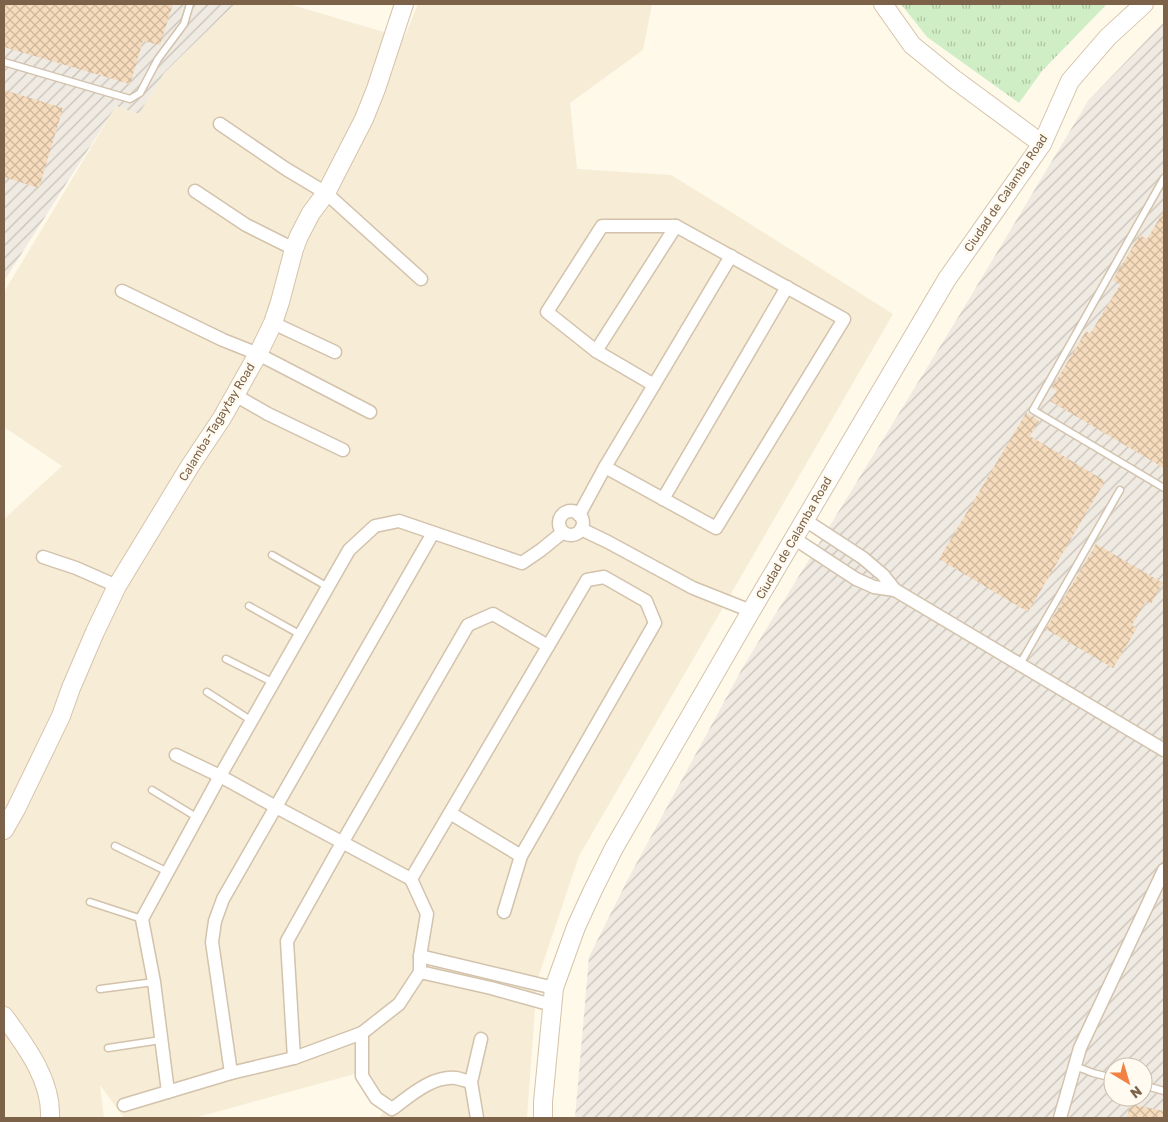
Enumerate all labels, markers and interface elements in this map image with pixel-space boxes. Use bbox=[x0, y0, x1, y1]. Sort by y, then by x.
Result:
street label: Ciudad de Calamba Road bbox=[961, 132, 1051, 254]
street label: Calamba-Tagaytay Road bbox=[176, 360, 258, 484]
street label: Ciudad de Calamba Road bbox=[753, 474, 835, 602]
north arrow bbox=[1103, 1057, 1153, 1107]
text: N bbox=[1126, 1082, 1145, 1102]

